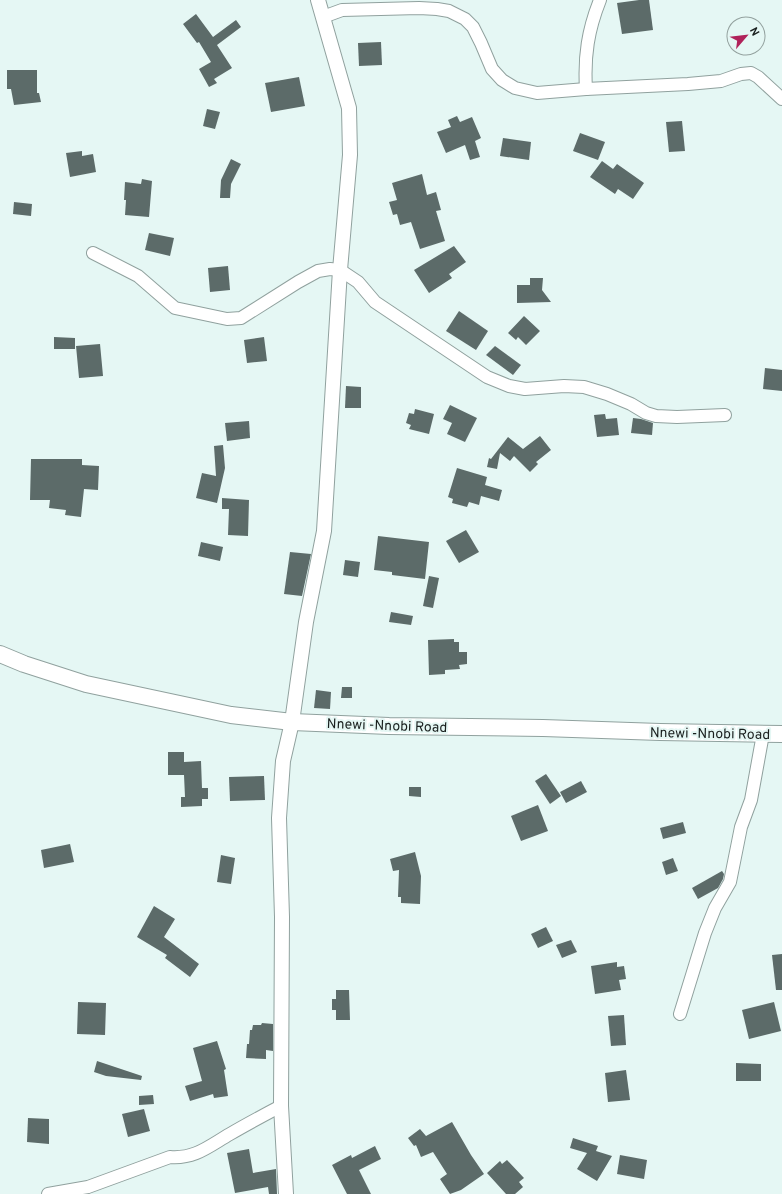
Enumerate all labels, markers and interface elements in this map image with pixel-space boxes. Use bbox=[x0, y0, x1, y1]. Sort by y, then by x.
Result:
north arrow bbox=[726, 16, 766, 56]
text: N bbox=[746, 25, 762, 39]
street label: Nnewi -Nnobi Road bbox=[326, 716, 448, 737]
street label: Nnewi -Nnobi Road bbox=[650, 725, 770, 744]

